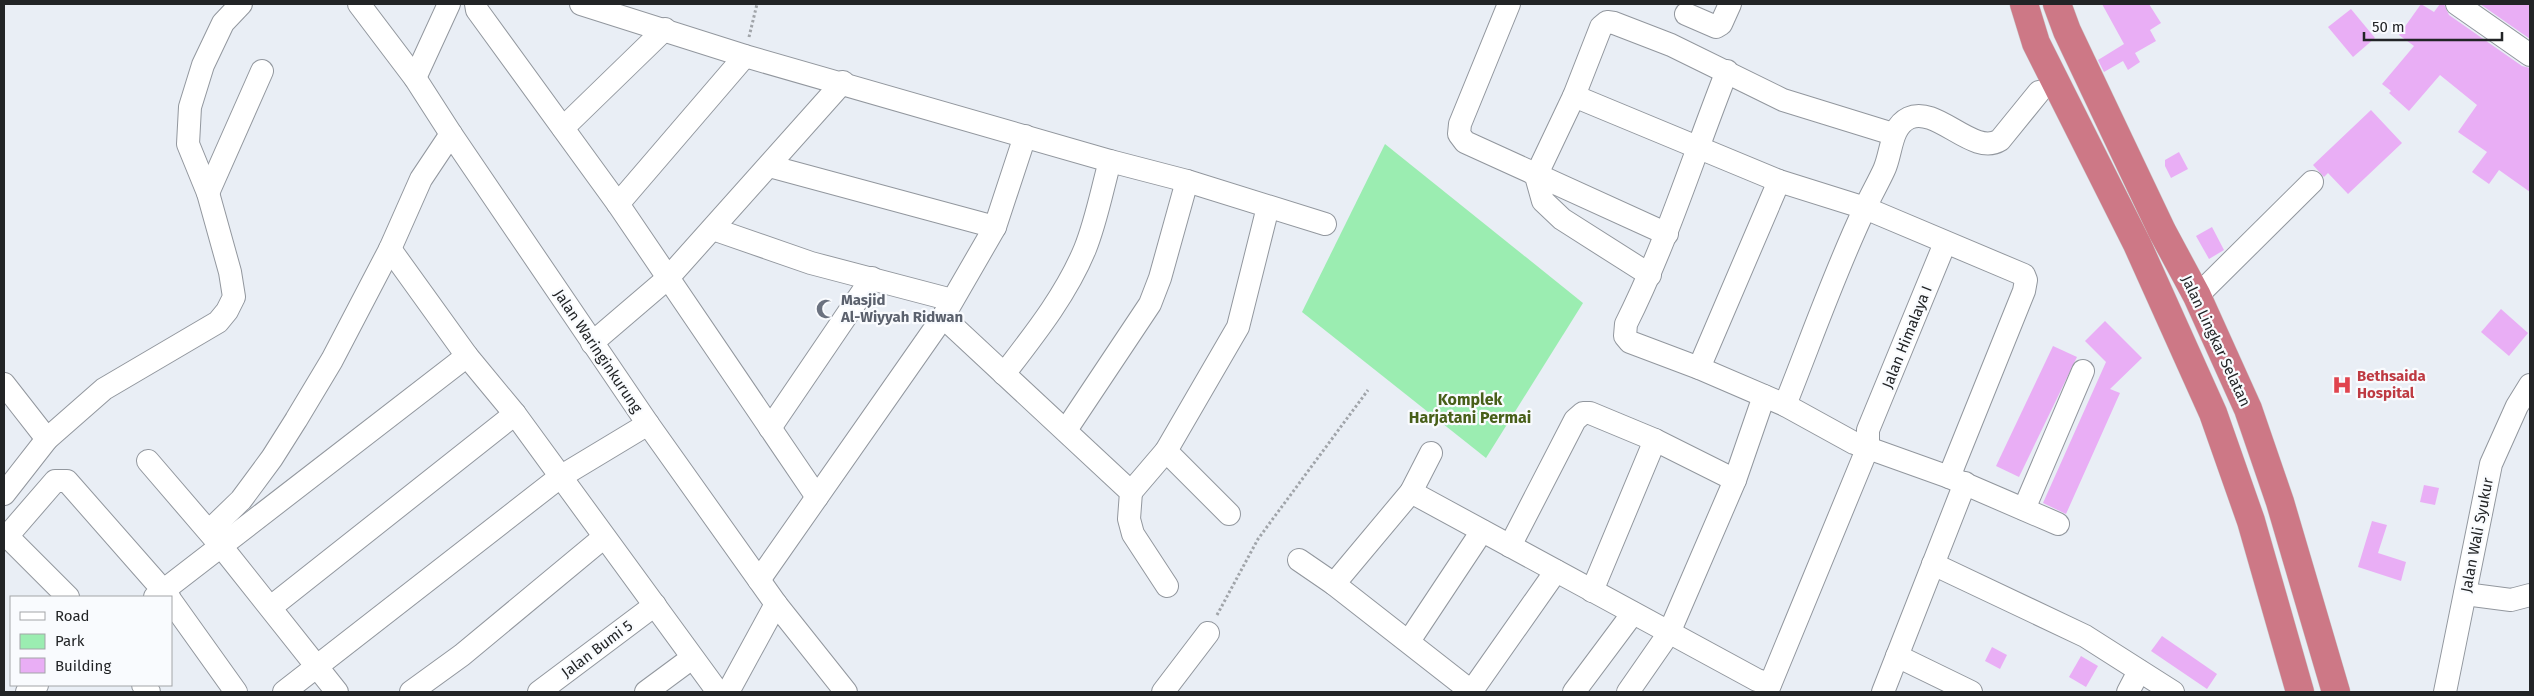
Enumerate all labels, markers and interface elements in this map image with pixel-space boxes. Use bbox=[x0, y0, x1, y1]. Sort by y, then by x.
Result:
scale bar bbox=[2364, 10, 2502, 42]
text: 50 m bbox=[2372, 18, 2405, 36]
street label: Jalan Lingkar Selatan bbox=[2178, 273, 2254, 409]
street label: Jalan Himalaya I bbox=[1878, 283, 1936, 391]
street label: Jalan Waringinkurung bbox=[550, 286, 646, 416]
place label: Masjid Al-Wiyyah Ridwan bbox=[840, 291, 963, 326]
mosque icon: Masjid Al-Wiyyah Ridwan bbox=[815, 298, 837, 320]
place label: Bethsaida Hospital bbox=[2357, 367, 2426, 402]
hospital icon: Bethsaida Hospital bbox=[2331, 374, 2353, 396]
district label: Komplek Harjatani Permai bbox=[1409, 390, 1531, 427]
street label: Jalan Wali Syukur bbox=[2457, 476, 2497, 594]
legend bbox=[10, 596, 172, 686]
text: Road bbox=[55, 607, 90, 625]
street label: Jalan Bumi 5 bbox=[558, 616, 636, 682]
text: Park bbox=[55, 632, 85, 650]
text: Building bbox=[55, 657, 111, 675]

